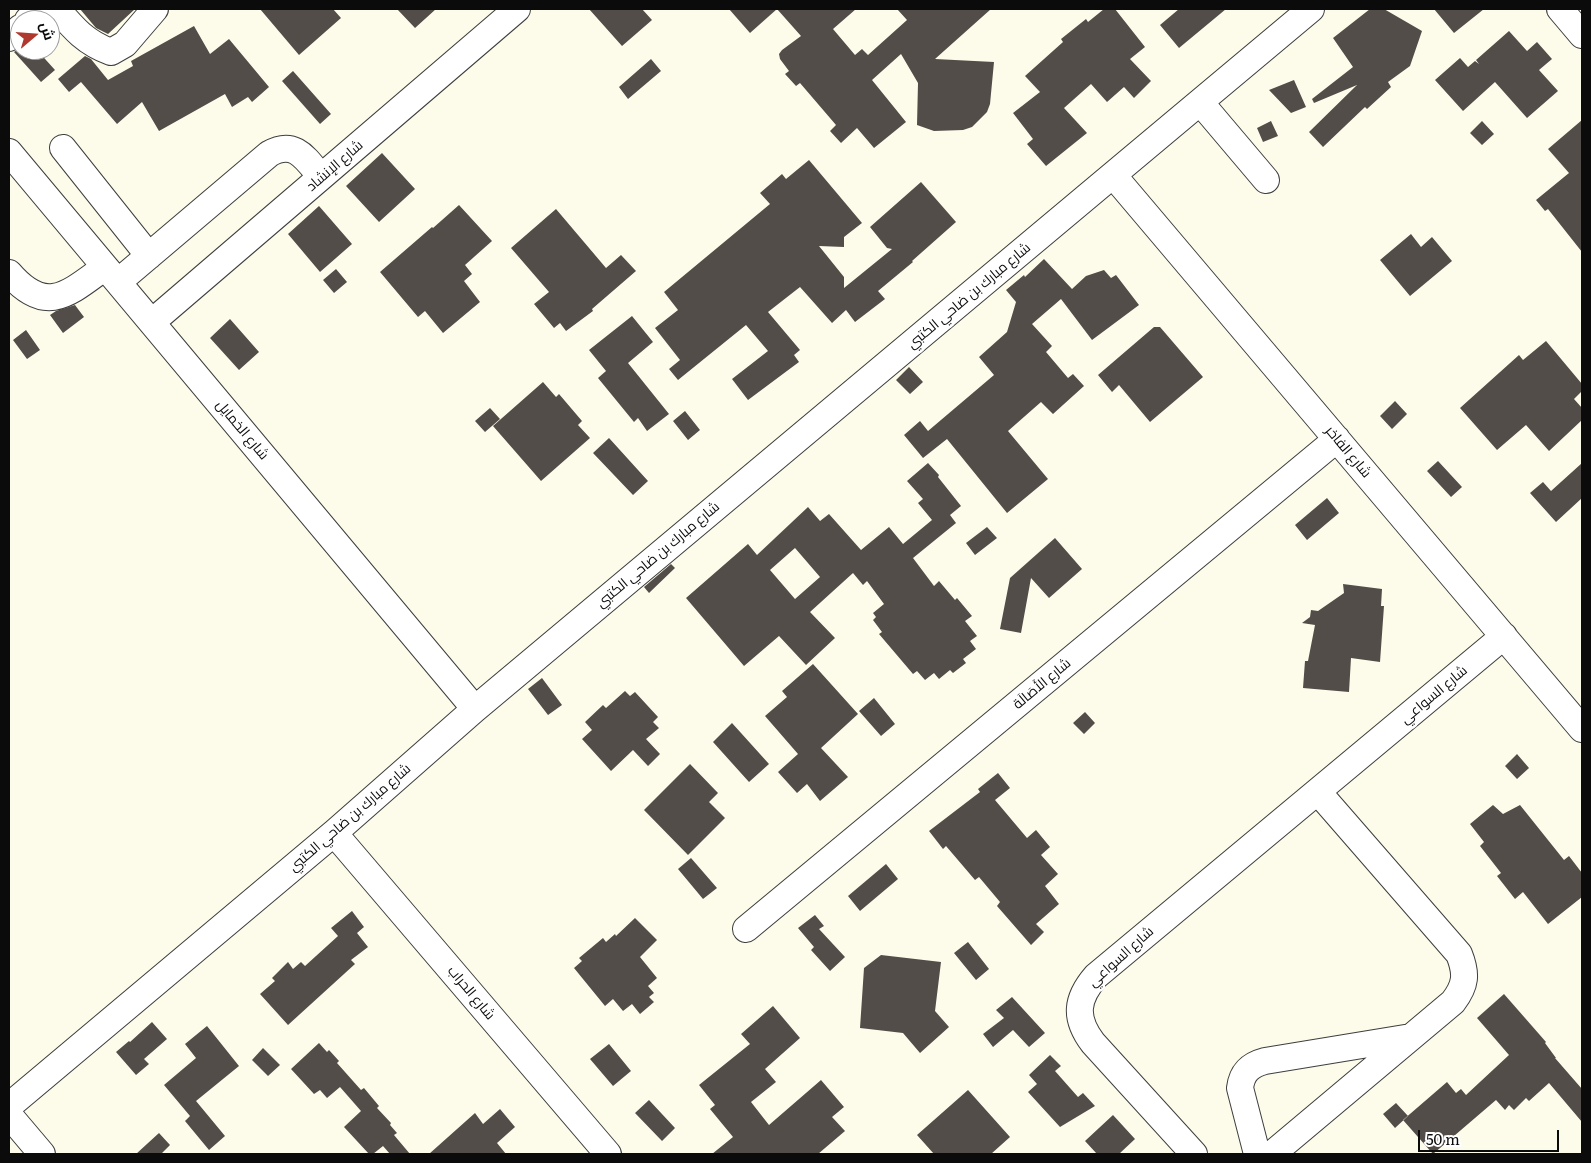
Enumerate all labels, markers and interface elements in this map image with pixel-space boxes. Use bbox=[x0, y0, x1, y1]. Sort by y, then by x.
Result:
north arrow bbox=[10, 10, 60, 60]
text: ش bbox=[36, 19, 61, 42]
street label: شارع الإنشاد bbox=[303, 137, 367, 195]
street label: شارع مبارك بن ضاحي الكتبي bbox=[904, 239, 1034, 353]
street label: شارع الخمايل bbox=[212, 397, 272, 463]
street label: شارع الفاخر bbox=[1321, 423, 1375, 481]
street label: شارع مبارك بن ضاحي الكتبي bbox=[593, 498, 723, 612]
street label: شارع الأَصَالَة bbox=[1010, 655, 1074, 713]
street label: شارع السواعي bbox=[1397, 662, 1471, 728]
street label: شارع مبارك بن ضاحي الكتبي bbox=[286, 760, 414, 876]
street label: شارع السواعي bbox=[1085, 923, 1157, 991]
street label: شارع الحراب bbox=[444, 963, 498, 1023]
scale bar bbox=[1421, 1120, 1562, 1152]
text: 50 m bbox=[1426, 1127, 1460, 1150]

